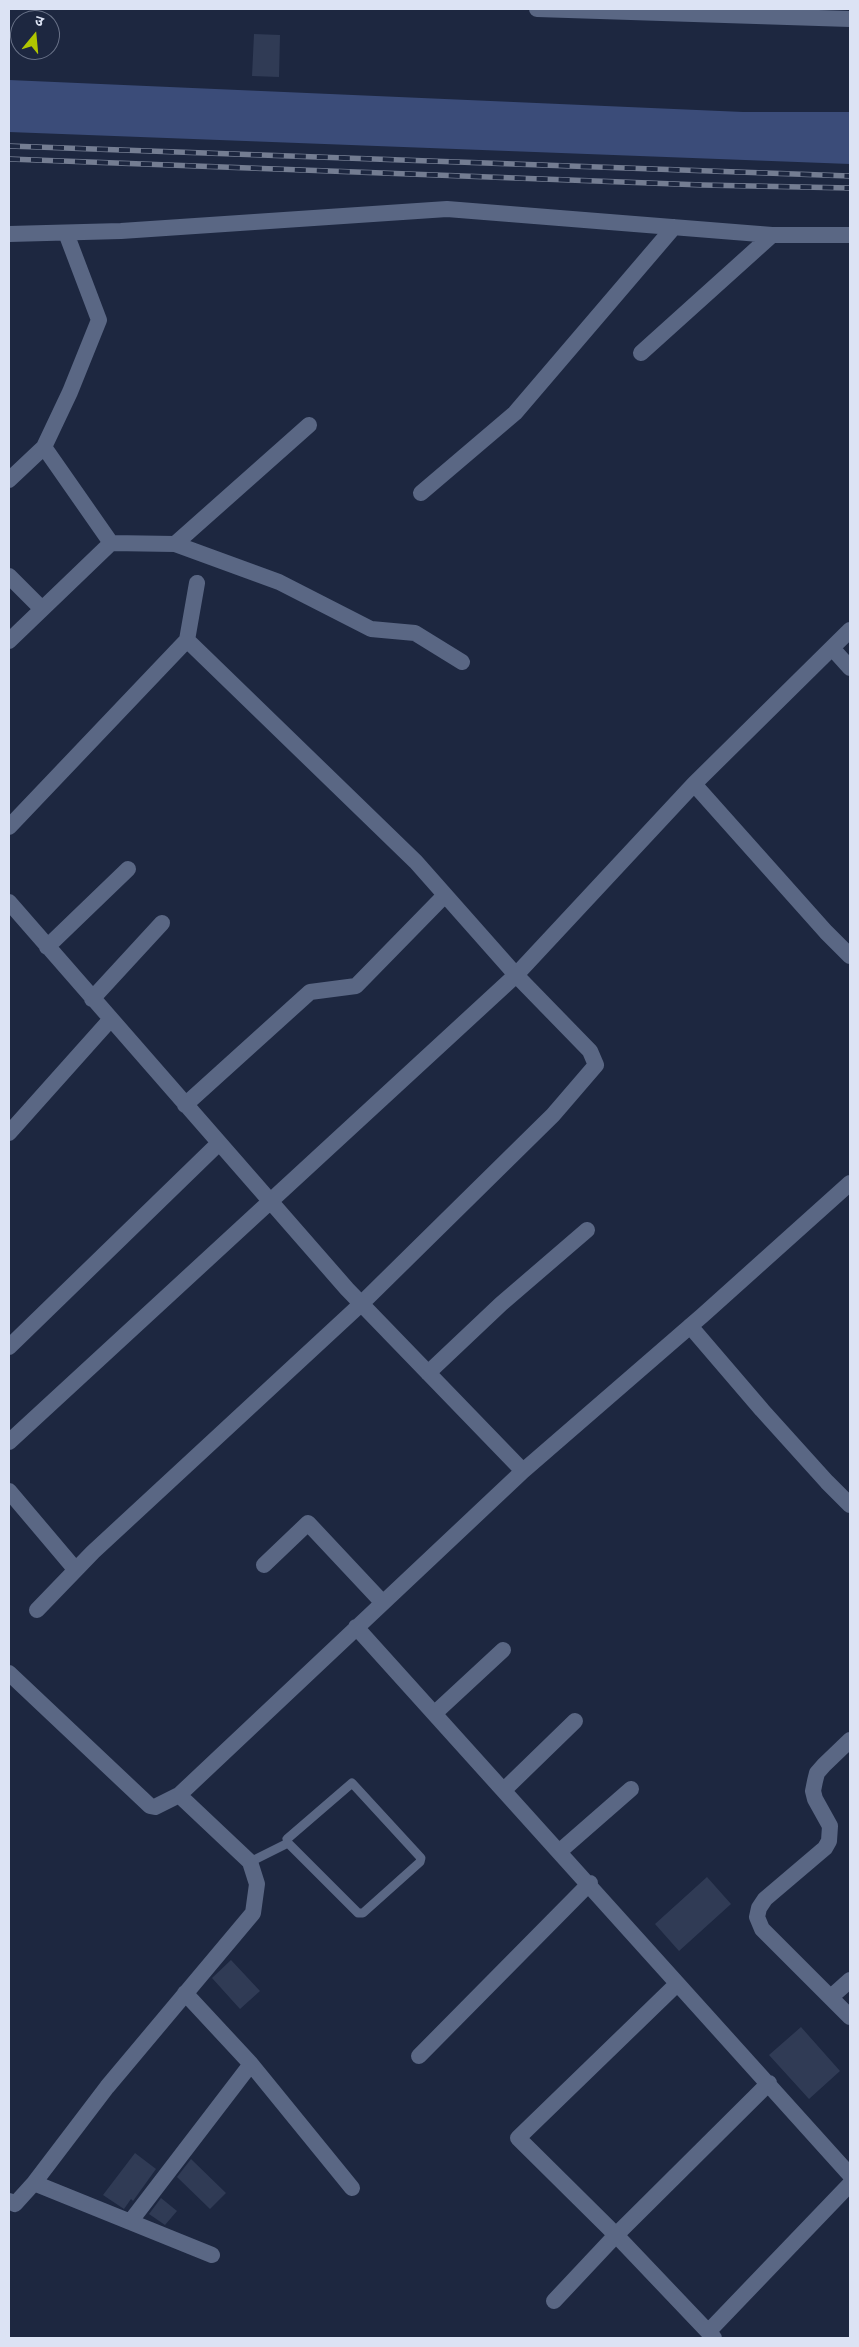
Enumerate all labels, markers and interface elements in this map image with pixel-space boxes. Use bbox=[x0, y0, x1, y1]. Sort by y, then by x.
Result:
north arrow bbox=[10, 10, 60, 60]
text: उ bbox=[33, 13, 45, 30]

